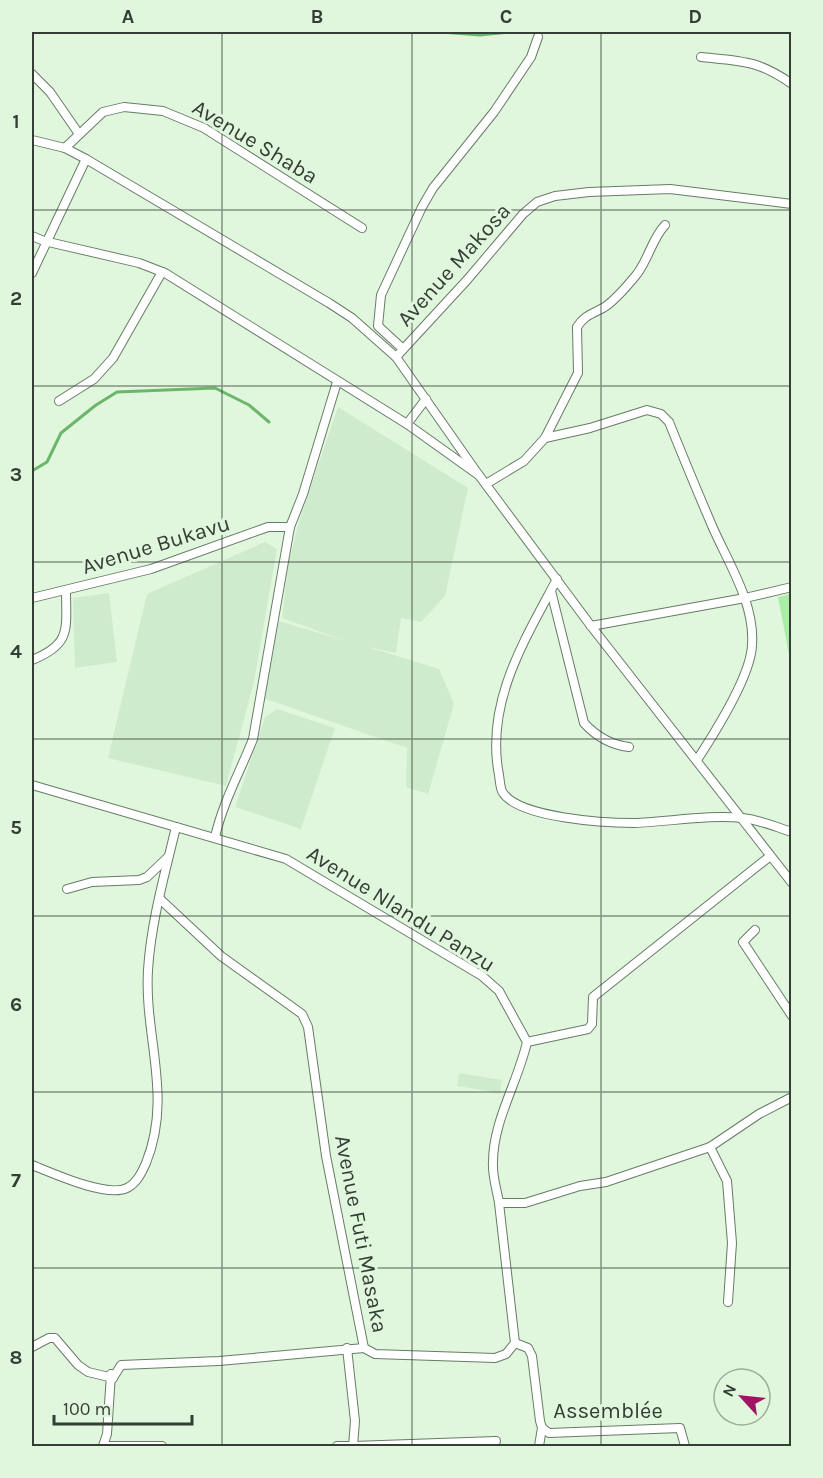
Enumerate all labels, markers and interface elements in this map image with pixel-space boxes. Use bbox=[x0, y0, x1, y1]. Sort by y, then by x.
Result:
text: A bbox=[122, 5, 135, 28]
text: B bbox=[311, 5, 323, 28]
text: C bbox=[500, 5, 512, 28]
text: D bbox=[688, 5, 702, 28]
street label: Avenue Shaba bbox=[188, 94, 322, 190]
text: 1 bbox=[12, 110, 20, 133]
street label: Avenue Makosa bbox=[392, 198, 516, 332]
text: 2 bbox=[10, 287, 22, 310]
text: 3 bbox=[10, 463, 22, 486]
street label: Avenue Bukavu bbox=[79, 510, 233, 580]
text: 4 bbox=[10, 640, 22, 663]
text: 5 bbox=[10, 816, 22, 839]
street label: Avenue Nlandu Panzu bbox=[302, 840, 500, 978]
text: 6 bbox=[10, 993, 22, 1016]
street label: Avenue Futi Masaka bbox=[329, 1133, 393, 1335]
text: 7 bbox=[11, 1169, 21, 1192]
text: 8 bbox=[10, 1346, 22, 1369]
north arrow bbox=[712, 1367, 772, 1427]
text: N bbox=[718, 1381, 740, 1400]
scale bar bbox=[54, 1388, 192, 1426]
text: 100 m bbox=[63, 1398, 111, 1420]
street label: Assemblée bbox=[553, 1398, 663, 1424]

